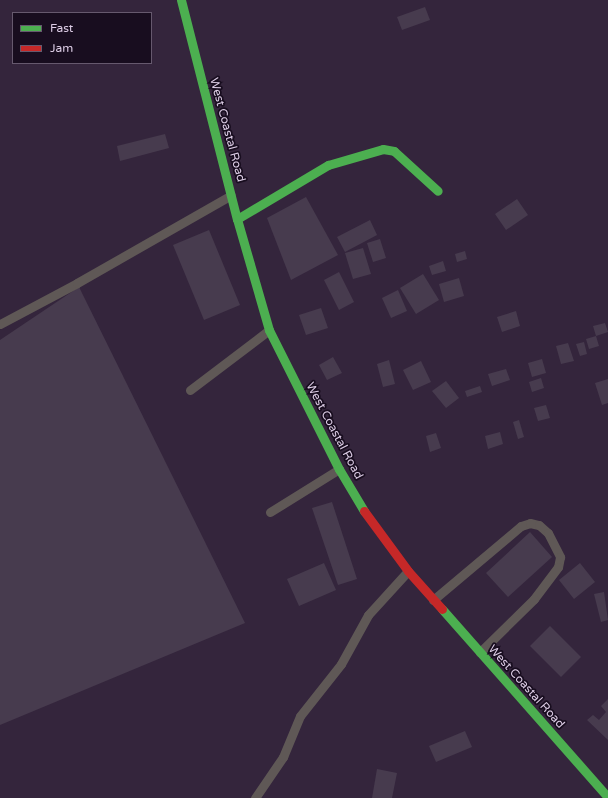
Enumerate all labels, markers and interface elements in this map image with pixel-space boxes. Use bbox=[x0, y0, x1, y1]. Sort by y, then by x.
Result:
legend bbox=[12, 12, 152, 64]
text: Fast bbox=[50, 21, 73, 35]
text: Jam bbox=[50, 41, 73, 55]
street label: West Coastal Road bbox=[206, 76, 248, 184]
street label: West Coastal Road bbox=[302, 380, 366, 482]
street label: West Coastal Road bbox=[485, 642, 567, 732]

